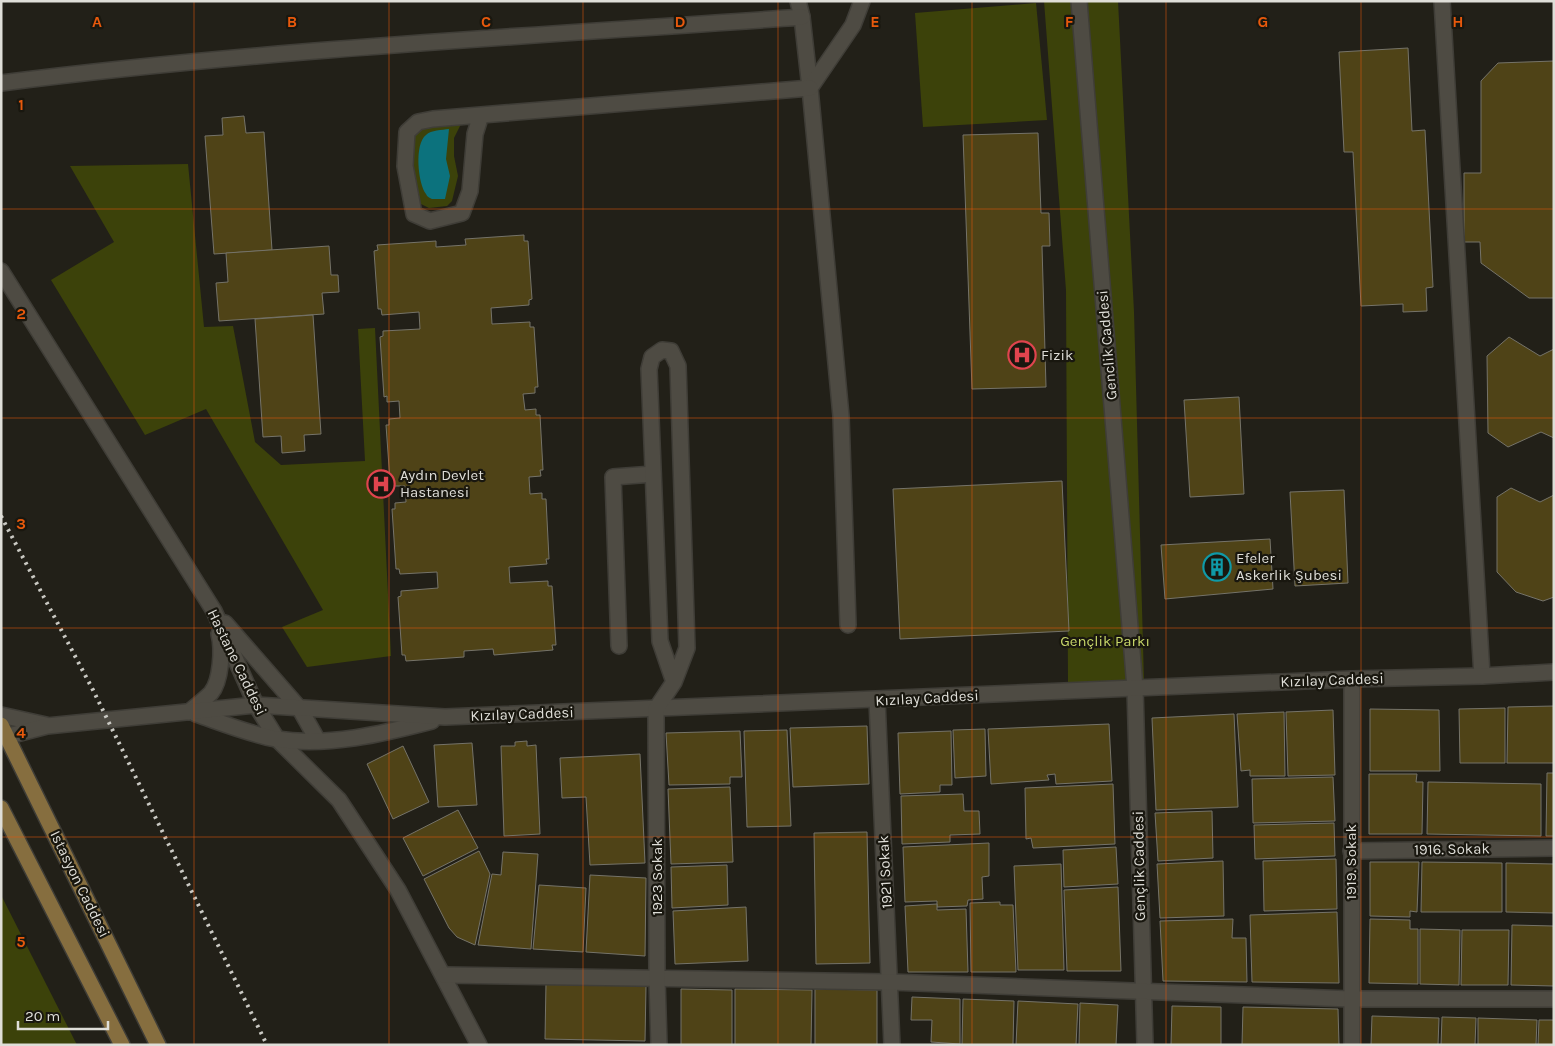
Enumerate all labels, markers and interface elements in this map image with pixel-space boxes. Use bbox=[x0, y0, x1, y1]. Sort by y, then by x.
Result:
text: A bbox=[92, 12, 102, 31]
text: B bbox=[287, 12, 297, 31]
text: C bbox=[481, 12, 491, 31]
text: D bbox=[675, 12, 686, 31]
text: E bbox=[870, 12, 880, 31]
text: F bbox=[1065, 12, 1074, 31]
text: G bbox=[1258, 12, 1268, 31]
text: H bbox=[1452, 12, 1464, 31]
text: 1 bbox=[18, 95, 24, 114]
street label: Genclik Caddesi bbox=[1093, 289, 1121, 401]
text: 2 bbox=[16, 304, 26, 323]
hospital icon: Fizik bbox=[1007, 340, 1037, 370]
place label: Fizik bbox=[1041, 346, 1073, 364]
place label: Aydın Devlet Hastanesi bbox=[400, 466, 484, 501]
hospital icon: Aydın Devlet Hastanesi bbox=[366, 469, 396, 499]
text: 3 bbox=[16, 514, 26, 533]
place label: Efeler Askerlik Şubesi bbox=[1236, 549, 1342, 584]
building icon: Efeler Askerlik Şubesi bbox=[1202, 552, 1232, 582]
street label: Hastane Caddesi bbox=[204, 606, 270, 718]
park label: Gençlik Parkı bbox=[1060, 632, 1150, 650]
street label: Kızılay Caddesi bbox=[1280, 669, 1384, 691]
street label: Kızılay Caddesi bbox=[875, 686, 979, 710]
street label: Kızılay Caddesi bbox=[470, 703, 574, 725]
text: 4 bbox=[16, 723, 26, 742]
street label: Gençlik Caddesi bbox=[1129, 811, 1149, 921]
street label: 1919. Sokak bbox=[1342, 824, 1360, 900]
street label: Istasyon Caddesi bbox=[46, 828, 114, 940]
street label: 1921 Sokak bbox=[874, 835, 896, 909]
street label: 1923 Sokak bbox=[648, 838, 666, 916]
street label: 1916. Sokak bbox=[1414, 839, 1490, 859]
text: 5 bbox=[16, 932, 26, 951]
scale bar bbox=[18, 998, 108, 1030]
text: 20 m bbox=[25, 1007, 60, 1025]

